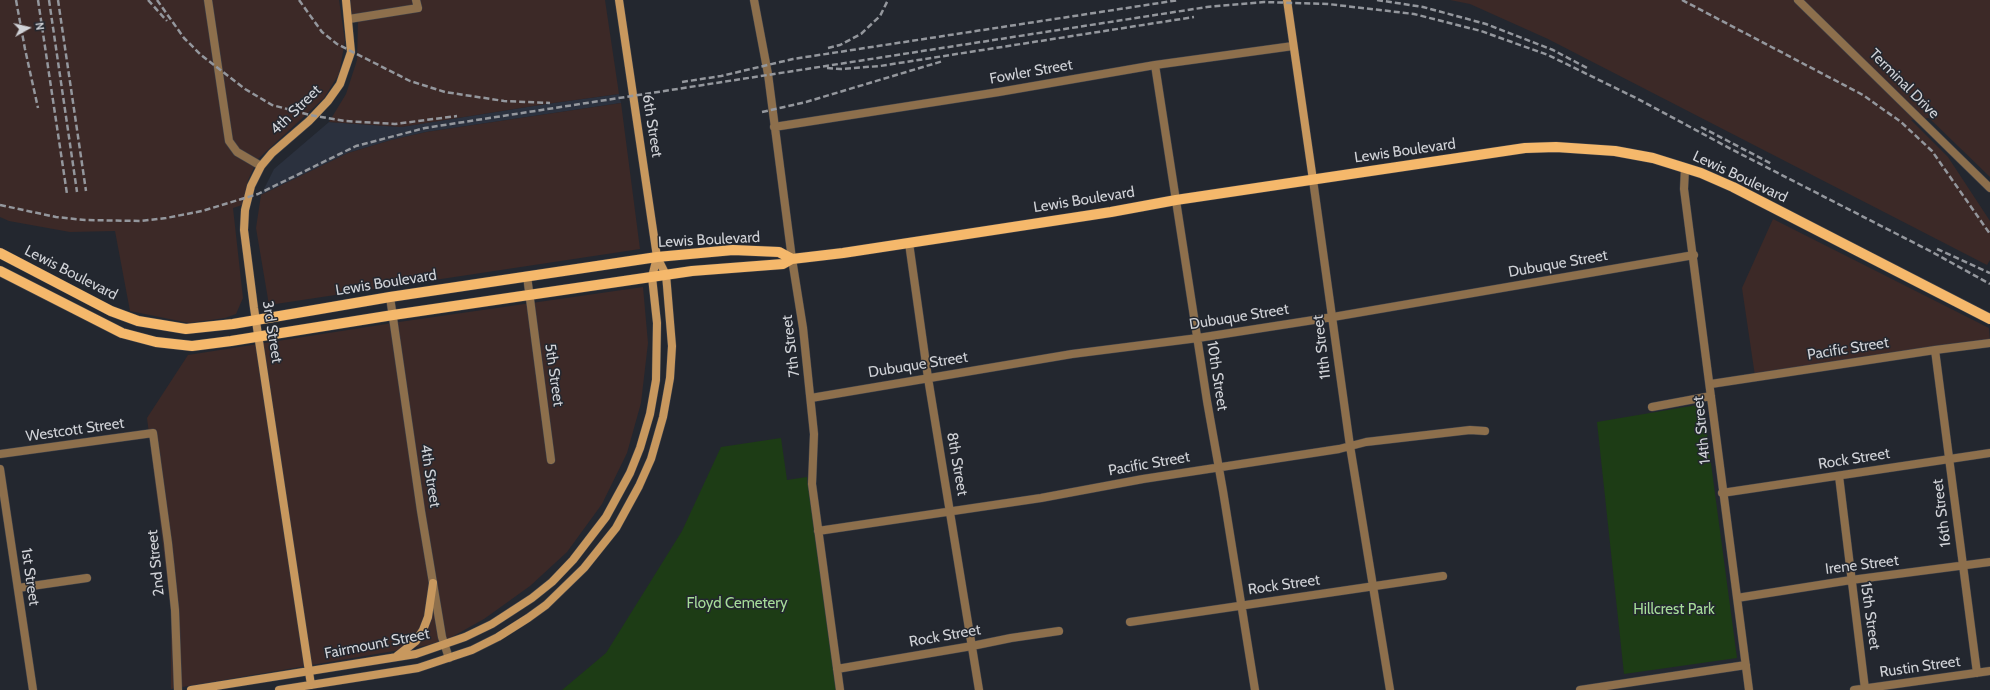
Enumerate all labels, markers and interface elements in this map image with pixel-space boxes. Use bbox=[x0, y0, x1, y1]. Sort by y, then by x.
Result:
north arrow bbox=[8, 8, 48, 48]
text: N bbox=[32, 22, 47, 31]
street label: Terminal Drive bbox=[1865, 45, 1943, 123]
street label: Fowler Street bbox=[988, 56, 1074, 88]
street label: 4th Street bbox=[267, 81, 325, 139]
street label: 6th Street bbox=[638, 93, 666, 159]
street label: Lewis Boulevard bbox=[1353, 135, 1457, 167]
street label: Lewis Boulevard bbox=[1690, 147, 1790, 207]
street label: Lewis Boulevard bbox=[1032, 183, 1136, 217]
street label: Lewis Boulevard bbox=[658, 228, 760, 252]
street label: Lewis Boulevard bbox=[21, 242, 121, 304]
street label: Dubuque Street bbox=[1507, 246, 1609, 282]
street label: Lewis Boulevard bbox=[334, 266, 438, 300]
street label: 3rd Street bbox=[258, 300, 286, 364]
street label: Dubuque Street bbox=[1188, 300, 1290, 334]
street label: 7th Street bbox=[778, 314, 804, 378]
street label: 11th Street bbox=[1309, 314, 1335, 380]
street label: Pacific Street bbox=[1806, 334, 1890, 364]
street label: 10th Street bbox=[1203, 340, 1231, 412]
street label: 5th Street bbox=[541, 342, 567, 408]
street label: Dubuque Street bbox=[867, 348, 969, 382]
street label: 14th Street bbox=[1689, 395, 1715, 465]
street label: Westcott Street bbox=[25, 414, 125, 446]
street label: 8th Street bbox=[943, 431, 971, 497]
street label: 4th Street bbox=[416, 443, 444, 509]
street label: Rock Street bbox=[1817, 444, 1891, 474]
street label: Pacific Street bbox=[1107, 448, 1191, 480]
street label: 16th Street bbox=[1929, 478, 1955, 548]
street label: 2nd Street bbox=[144, 529, 168, 597]
street label: 1st Street bbox=[17, 547, 43, 607]
street label: Irene Street bbox=[1824, 552, 1900, 578]
street label: Rock Street bbox=[1247, 571, 1321, 599]
street label: 15th Street bbox=[1856, 581, 1884, 651]
park label: Floyd Cemetery bbox=[686, 595, 788, 613]
park label: Hillcrest Park bbox=[1633, 601, 1715, 619]
street label: Rock Street bbox=[908, 621, 982, 651]
street label: Fairmount Street bbox=[323, 625, 431, 663]
street label: Rustin Street bbox=[1878, 652, 1962, 682]

